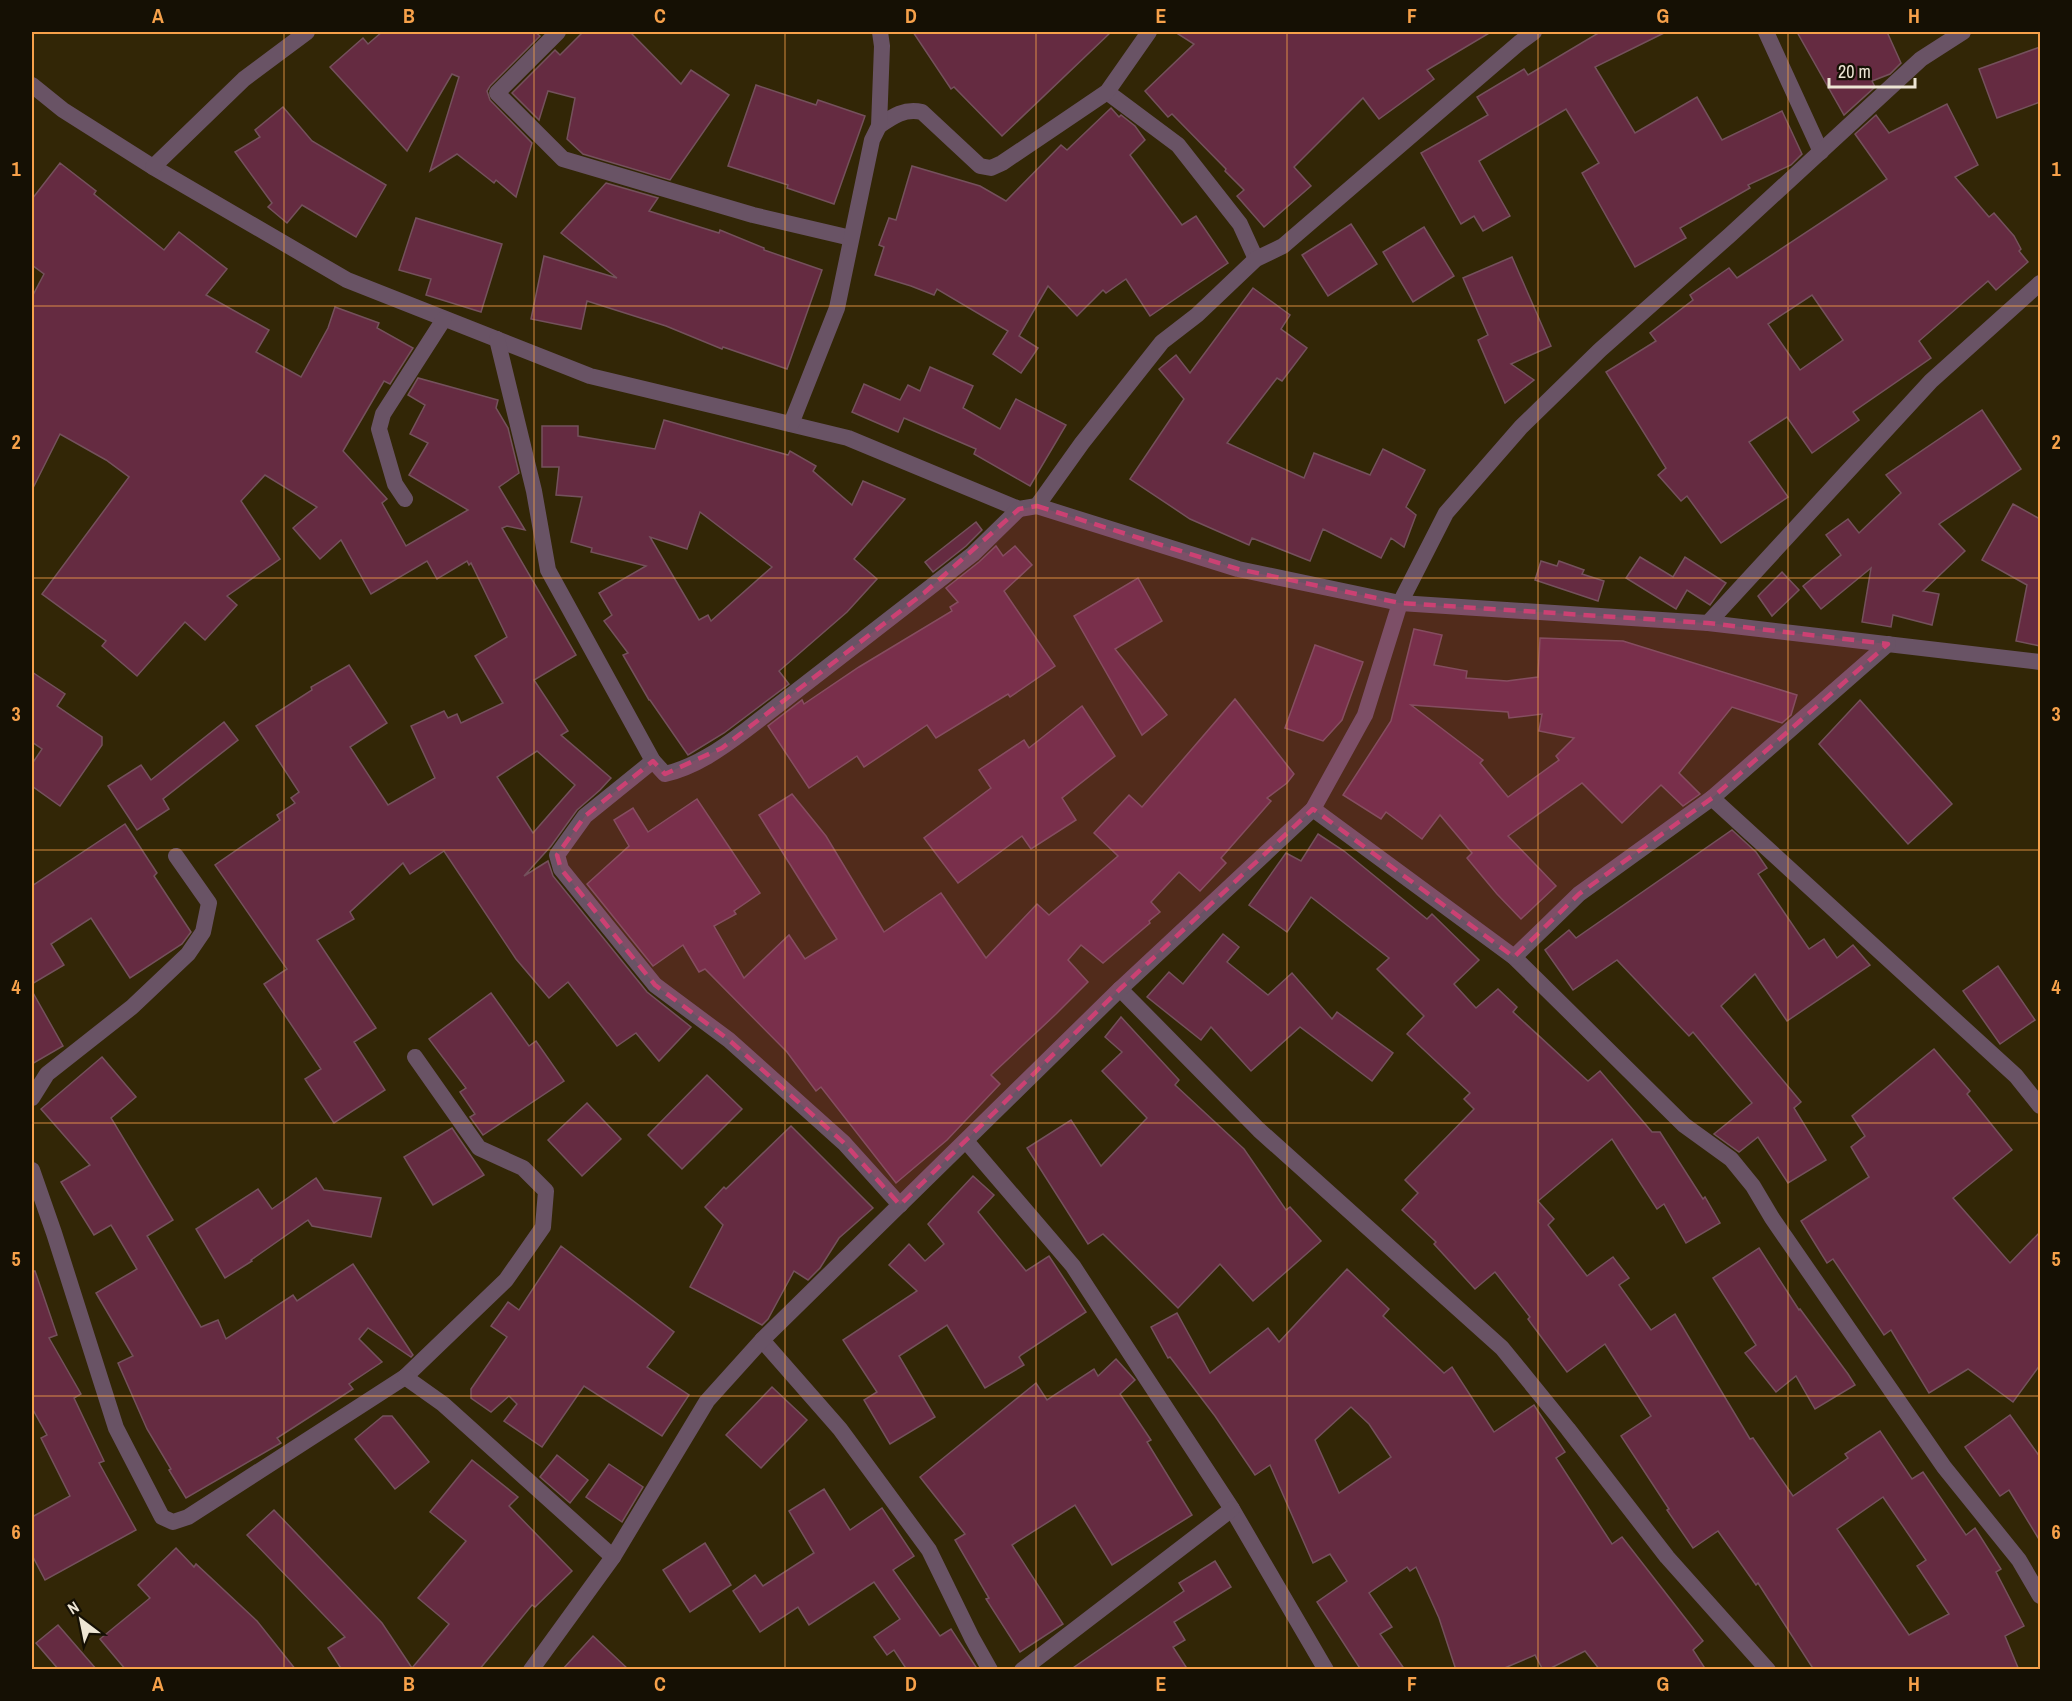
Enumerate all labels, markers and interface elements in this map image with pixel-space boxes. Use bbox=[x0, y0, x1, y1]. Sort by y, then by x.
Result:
text: A bbox=[152, 2, 164, 29]
text: B bbox=[403, 2, 415, 29]
text: C bbox=[654, 2, 666, 29]
text: D bbox=[905, 2, 917, 29]
text: E bbox=[1156, 2, 1167, 29]
text: F bbox=[1407, 2, 1417, 29]
text: G bbox=[1657, 2, 1669, 29]
text: H bbox=[1908, 2, 1920, 29]
scale bar bbox=[1829, 51, 1914, 89]
text: 20 m bbox=[1838, 59, 1871, 84]
text: 1 bbox=[11, 155, 21, 182]
text: 1 bbox=[2051, 155, 2061, 182]
text: 2 bbox=[11, 428, 21, 455]
text: 2 bbox=[2051, 428, 2061, 455]
text: 3 bbox=[11, 700, 21, 727]
text: 3 bbox=[2051, 700, 2061, 727]
text: 4 bbox=[11, 973, 21, 1000]
text: 4 bbox=[2051, 973, 2061, 1000]
text: 5 bbox=[11, 1245, 21, 1272]
text: 5 bbox=[2051, 1245, 2061, 1272]
text: 6 bbox=[11, 1518, 21, 1545]
text: 6 bbox=[2051, 1518, 2061, 1545]
north arrow bbox=[51, 1590, 111, 1650]
text: N bbox=[63, 1595, 83, 1619]
text: A bbox=[152, 1670, 164, 1697]
text: B bbox=[403, 1670, 415, 1697]
text: C bbox=[654, 1670, 666, 1697]
text: D bbox=[905, 1670, 917, 1697]
text: E bbox=[1156, 1670, 1167, 1697]
text: F bbox=[1407, 1670, 1417, 1697]
text: G bbox=[1657, 1670, 1669, 1697]
text: H bbox=[1908, 1670, 1920, 1697]

